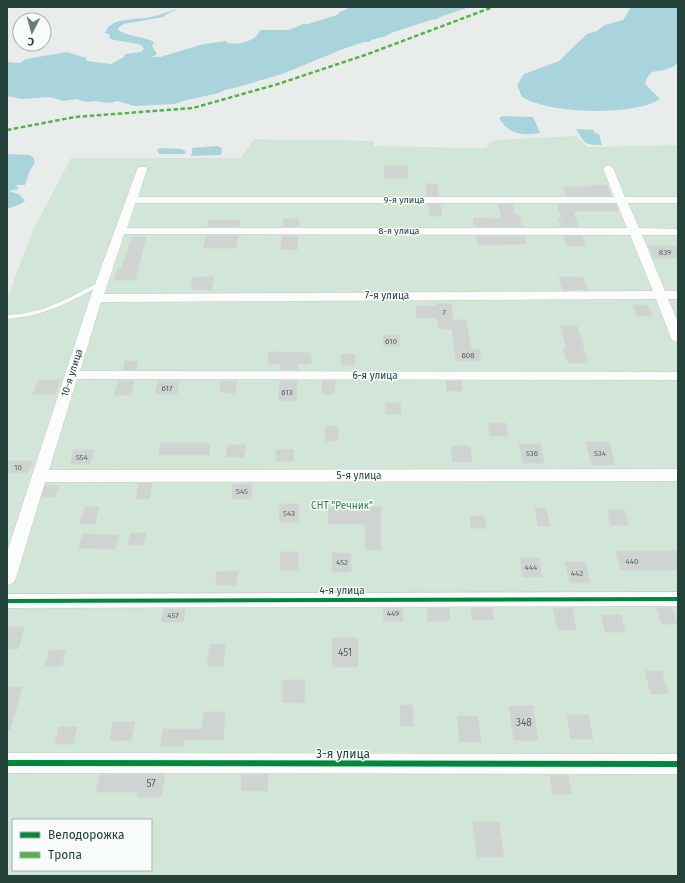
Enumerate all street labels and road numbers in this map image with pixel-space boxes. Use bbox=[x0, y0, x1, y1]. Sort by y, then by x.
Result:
street label: 9-я улица bbox=[384, 195, 424, 205]
street label: 8-я улица bbox=[379, 226, 420, 236]
street label: 7-я улица bbox=[365, 290, 409, 302]
street label: 10-я улица bbox=[59, 347, 85, 399]
street label: 6-я улица bbox=[352, 370, 398, 382]
street label: 5-я улица bbox=[337, 470, 381, 482]
street label: 4-я улица bbox=[319, 585, 365, 597]
street label: 3-я улица bbox=[316, 747, 370, 761]

